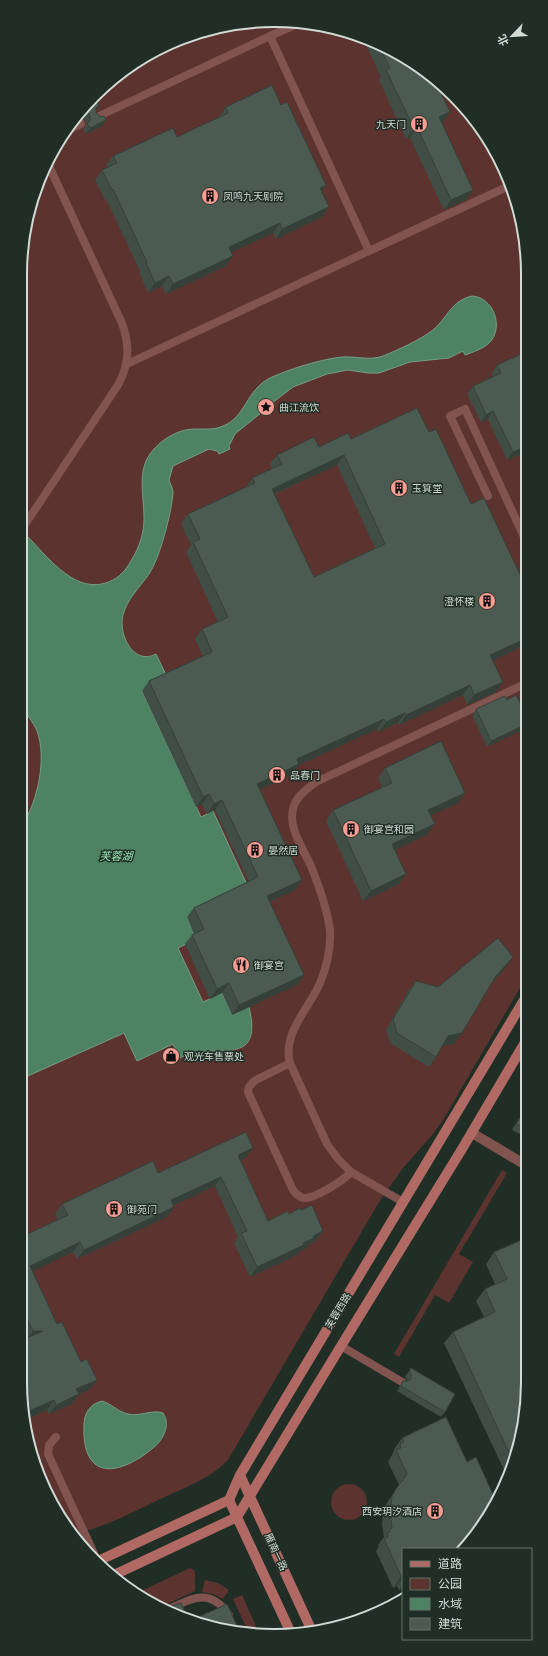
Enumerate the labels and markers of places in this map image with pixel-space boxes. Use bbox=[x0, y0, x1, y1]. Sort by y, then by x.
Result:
building icon: 九天门 bbox=[409, 114, 429, 134]
place label: 九天门 bbox=[376, 118, 406, 131]
building icon: 凤鸣九天剧院 bbox=[200, 186, 220, 206]
place label: 凤鸣九天剧院 bbox=[223, 190, 283, 203]
place icon: 曲江流饮 bbox=[256, 397, 276, 417]
place label: 曲江流饮 bbox=[279, 401, 320, 414]
building icon: 玉箕堂 bbox=[389, 478, 409, 498]
place label: 玉箕堂 bbox=[412, 482, 442, 495]
building icon: 澄怀楼 bbox=[477, 591, 497, 611]
place label: 澄怀楼 bbox=[444, 595, 474, 608]
building icon: 品春门 bbox=[267, 765, 287, 785]
place label: 品春门 bbox=[290, 769, 320, 782]
building icon: 御宴宫和园 bbox=[341, 819, 361, 839]
place label: 御宴宫和园 bbox=[364, 823, 414, 836]
building icon: 晏然居 bbox=[245, 840, 265, 860]
place label: 晏然居 bbox=[268, 844, 298, 857]
restaurant icon: 御宴宫 bbox=[231, 955, 251, 975]
place label: 御宴宫 bbox=[254, 959, 284, 972]
shop icon: 观光车售票处 bbox=[161, 1046, 181, 1066]
place label: 观光车售票处 bbox=[184, 1050, 244, 1063]
building icon: 御苑门 bbox=[104, 1199, 124, 1219]
place label: 御苑门 bbox=[127, 1203, 157, 1216]
building icon: 西安玥汐酒店 bbox=[425, 1501, 445, 1521]
place label: 西安玥汐酒店 bbox=[362, 1505, 422, 1518]

